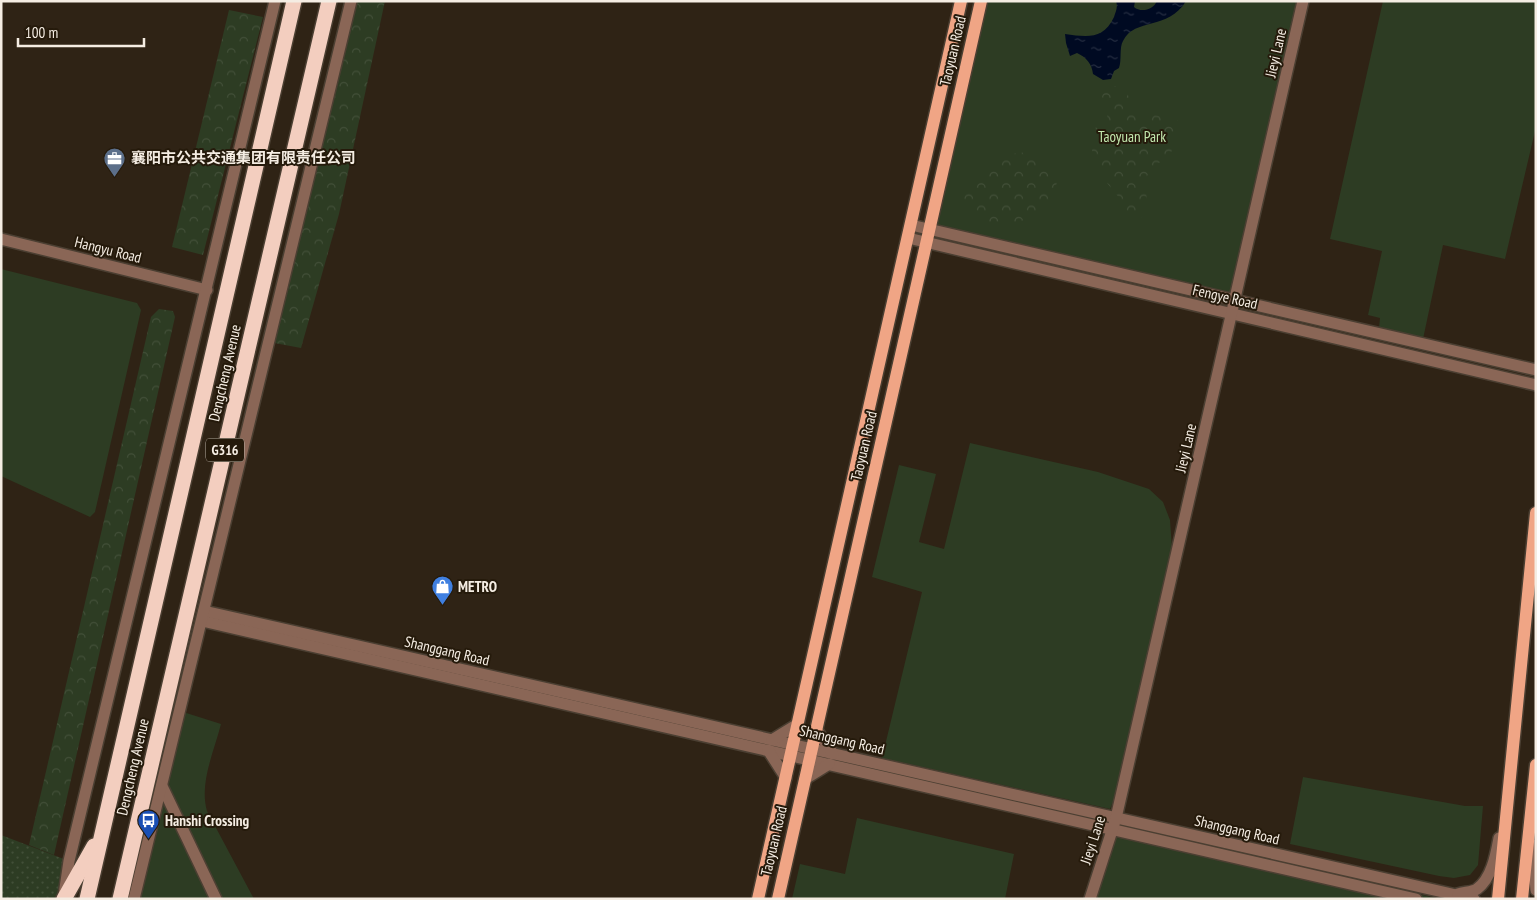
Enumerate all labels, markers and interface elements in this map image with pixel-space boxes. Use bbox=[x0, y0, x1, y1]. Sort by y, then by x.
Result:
street label: Taoyuan Road bbox=[935, 14, 970, 88]
scale bar bbox=[18, 15, 144, 47]
text: 100 m bbox=[25, 23, 58, 42]
street label: Jieyi Lane bbox=[1260, 27, 1290, 80]
park label: Taoyuan Park bbox=[1098, 127, 1166, 146]
office icon: 襄阳市公共交通集团有限责任公司 bbox=[103, 146, 127, 177]
place label: 襄阳市公共交通集团有限责任公司 bbox=[131, 148, 356, 167]
street label: Hangyu Road bbox=[73, 232, 143, 267]
street label: Fengye Road bbox=[1191, 280, 1259, 313]
street label: Dengcheng Avenue bbox=[204, 322, 245, 423]
street label: Taoyuan Road bbox=[846, 409, 881, 483]
street label: Jieyi Lane bbox=[1170, 422, 1200, 475]
road number: G316 bbox=[206, 438, 244, 462]
shop icon: METRO bbox=[430, 575, 454, 606]
place label: METRO bbox=[458, 577, 497, 596]
street label: Shanggang Road bbox=[403, 632, 491, 669]
street label: Dengcheng Avenue bbox=[112, 716, 153, 817]
street label: Shanggang Road bbox=[798, 721, 886, 758]
street label: Taoyuan Road bbox=[756, 804, 791, 878]
bus stop icon: Hanshi Crossing bbox=[137, 809, 161, 840]
place label: Hanshi Crossing bbox=[165, 811, 250, 830]
street label: Shanggang Road bbox=[1193, 811, 1281, 848]
street label: Jieyi Lane bbox=[1076, 813, 1109, 867]

